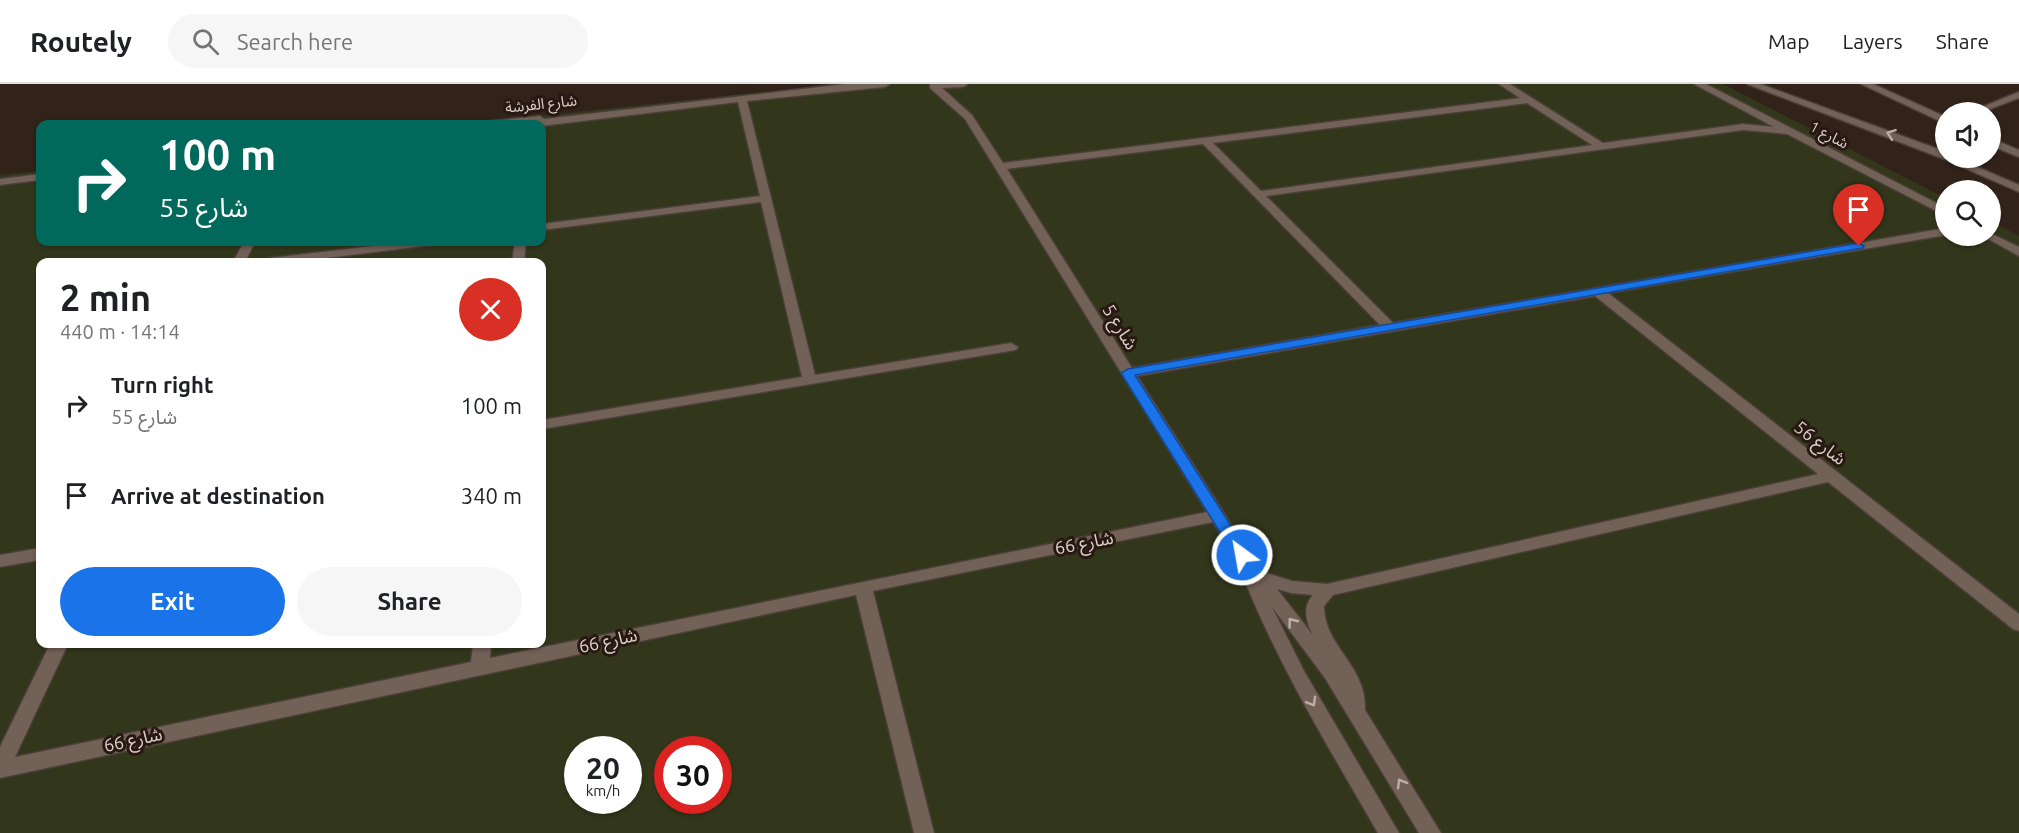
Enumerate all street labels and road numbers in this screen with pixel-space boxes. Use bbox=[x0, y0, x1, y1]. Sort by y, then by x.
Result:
street label: شارع الفرشة bbox=[504, 91, 578, 120]
street label: شارع 1 bbox=[1805, 117, 1852, 155]
street label: شارع 5 bbox=[1095, 300, 1142, 355]
street label: شارع 56 bbox=[1788, 416, 1850, 472]
street label: شارع 66 bbox=[1053, 527, 1116, 562]
street label: شارع 66 bbox=[577, 624, 640, 661]
street label: شارع 66 bbox=[102, 723, 165, 760]

